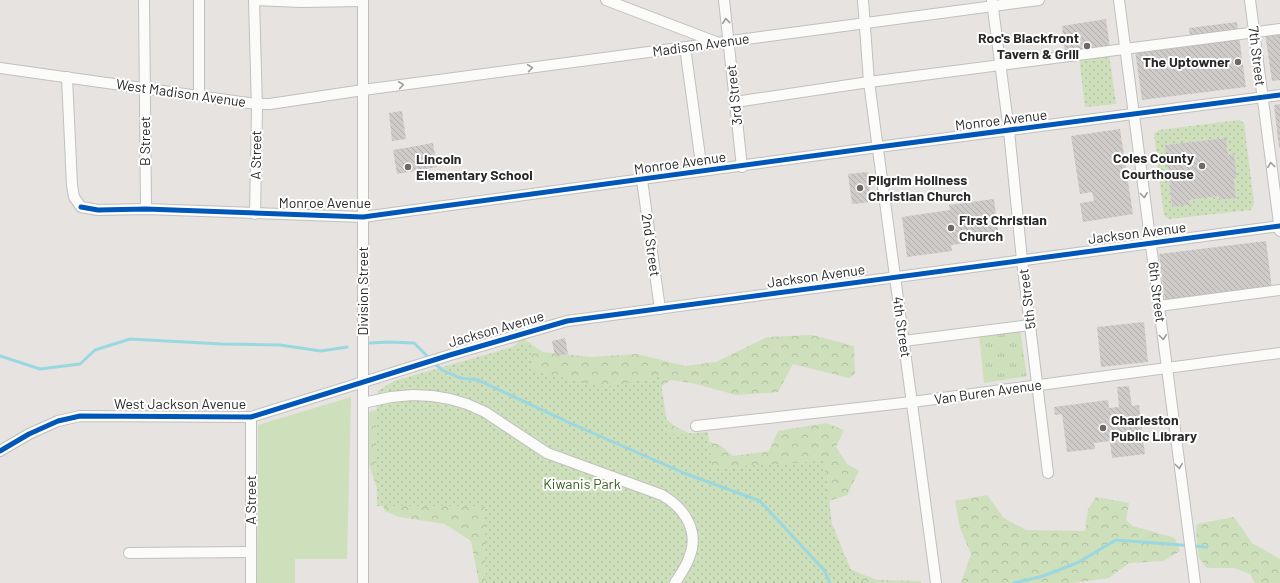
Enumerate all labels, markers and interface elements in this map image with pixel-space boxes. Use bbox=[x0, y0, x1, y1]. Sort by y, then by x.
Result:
one-way arrow bbox=[722, 18, 731, 24]
street label: 7th Street bbox=[1245, 25, 1270, 87]
street label: Madison Avenue bbox=[651, 29, 750, 60]
place label: Roc's Blackfront Tavern & Grill bbox=[978, 29, 1079, 62]
marker: Roc's Blackfront Tavern & Grill bbox=[1082, 41, 1092, 51]
place label: The Uptowner bbox=[1143, 53, 1231, 70]
marker: The Uptowner bbox=[1233, 57, 1243, 67]
one-way arrow bbox=[527, 64, 533, 73]
street label: 3rd Street bbox=[722, 64, 745, 126]
street label: West Madison Avenue bbox=[115, 75, 247, 110]
one-way arrow bbox=[398, 81, 404, 90]
street label: Monroe Avenue bbox=[954, 105, 1048, 134]
street label: B Street bbox=[136, 116, 153, 166]
street label: A Street bbox=[247, 130, 264, 180]
street label: Monroe Avenue bbox=[633, 148, 727, 177]
place label: Coles County Courthouse bbox=[1113, 149, 1194, 182]
place label: Lincoln Elementary School bbox=[416, 150, 533, 183]
marker: Coles County Courthouse bbox=[1197, 161, 1207, 171]
one-way arrow bbox=[1267, 161, 1276, 168]
marker: Lincoln Elementary School bbox=[403, 162, 413, 172]
place label: Pilgrim Holiness Christian Church bbox=[868, 171, 971, 204]
marker: Pilgrim Holiness Christian Church bbox=[855, 183, 865, 193]
one-way arrow bbox=[1139, 192, 1148, 198]
street label: Monroe Avenue bbox=[279, 194, 371, 211]
place label: First Christian Church bbox=[959, 211, 1047, 244]
street label: 2nd Street bbox=[639, 212, 664, 278]
street label: Jackson Avenue bbox=[1087, 218, 1187, 247]
marker: First Christian Church bbox=[946, 223, 956, 233]
street label: Division Street bbox=[354, 247, 371, 335]
street label: Jackson Avenue bbox=[766, 260, 866, 291]
street label: 6th Street bbox=[1145, 261, 1170, 323]
street label: 5th Street bbox=[1014, 268, 1039, 330]
street label: 4th Street bbox=[890, 295, 915, 359]
street label: Jackson Avenue bbox=[446, 307, 546, 350]
one-way arrow bbox=[1158, 334, 1167, 341]
street label: Van Buren Avenue bbox=[933, 376, 1043, 407]
street label: West Jackson Avenue bbox=[114, 395, 246, 412]
place label: Charleston Public Library bbox=[1111, 411, 1197, 444]
marker: Charleston Public Library bbox=[1098, 423, 1108, 433]
one-way arrow bbox=[1175, 463, 1184, 469]
street label: A Street bbox=[242, 475, 259, 525]
park label: Kiwanis Park bbox=[543, 475, 621, 492]

